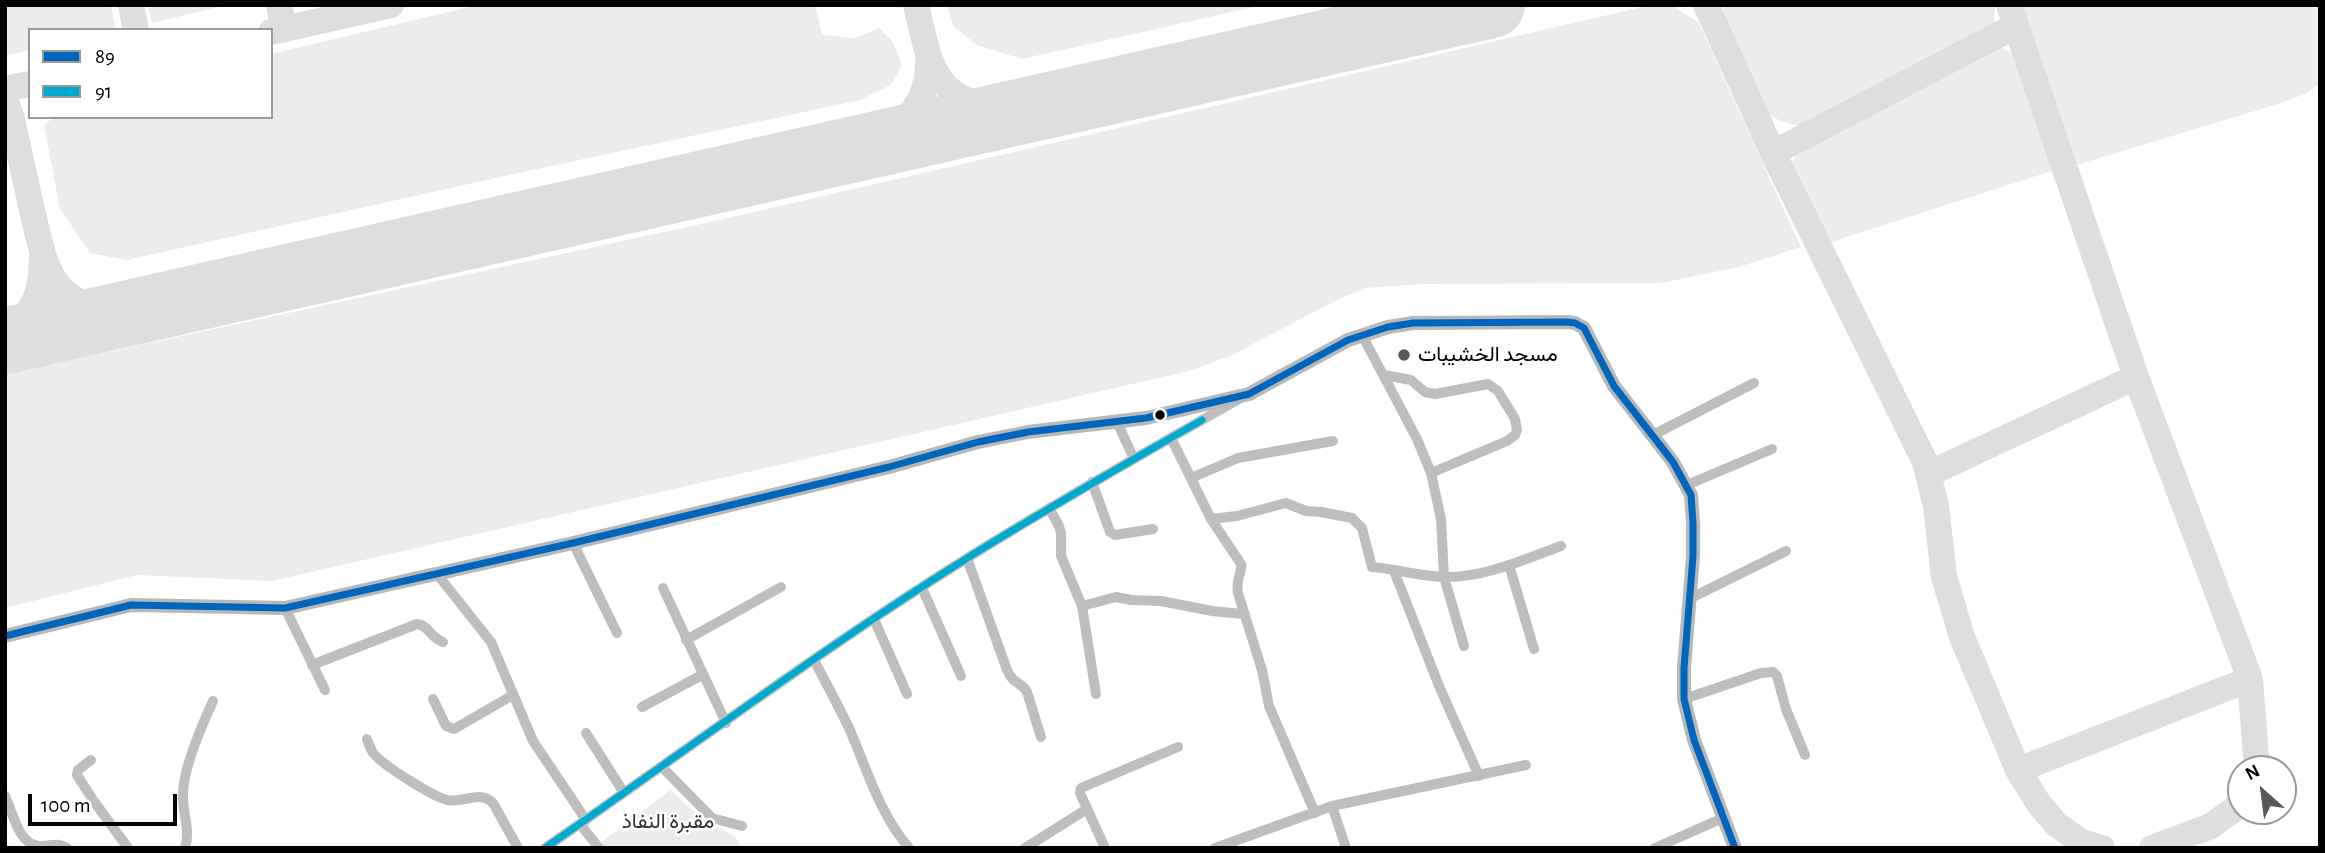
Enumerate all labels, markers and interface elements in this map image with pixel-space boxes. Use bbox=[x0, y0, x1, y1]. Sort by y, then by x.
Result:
legend bbox=[28, 28, 273, 119]
text: 89 bbox=[95, 46, 115, 67]
text: 91 bbox=[95, 81, 112, 102]
place label: مسجد الخشيبات bbox=[1418, 342, 1558, 368]
marker: مسجد الخشيبات bbox=[1396, 347, 1412, 363]
unlabelled marker bbox=[1153, 408, 1167, 422]
north arrow bbox=[2227, 755, 2297, 825]
text: N bbox=[2243, 761, 2263, 784]
scale bar bbox=[32, 780, 180, 824]
text: 100 m bbox=[41, 795, 91, 816]
park label: مقبرة النفاذ bbox=[622, 809, 714, 835]

